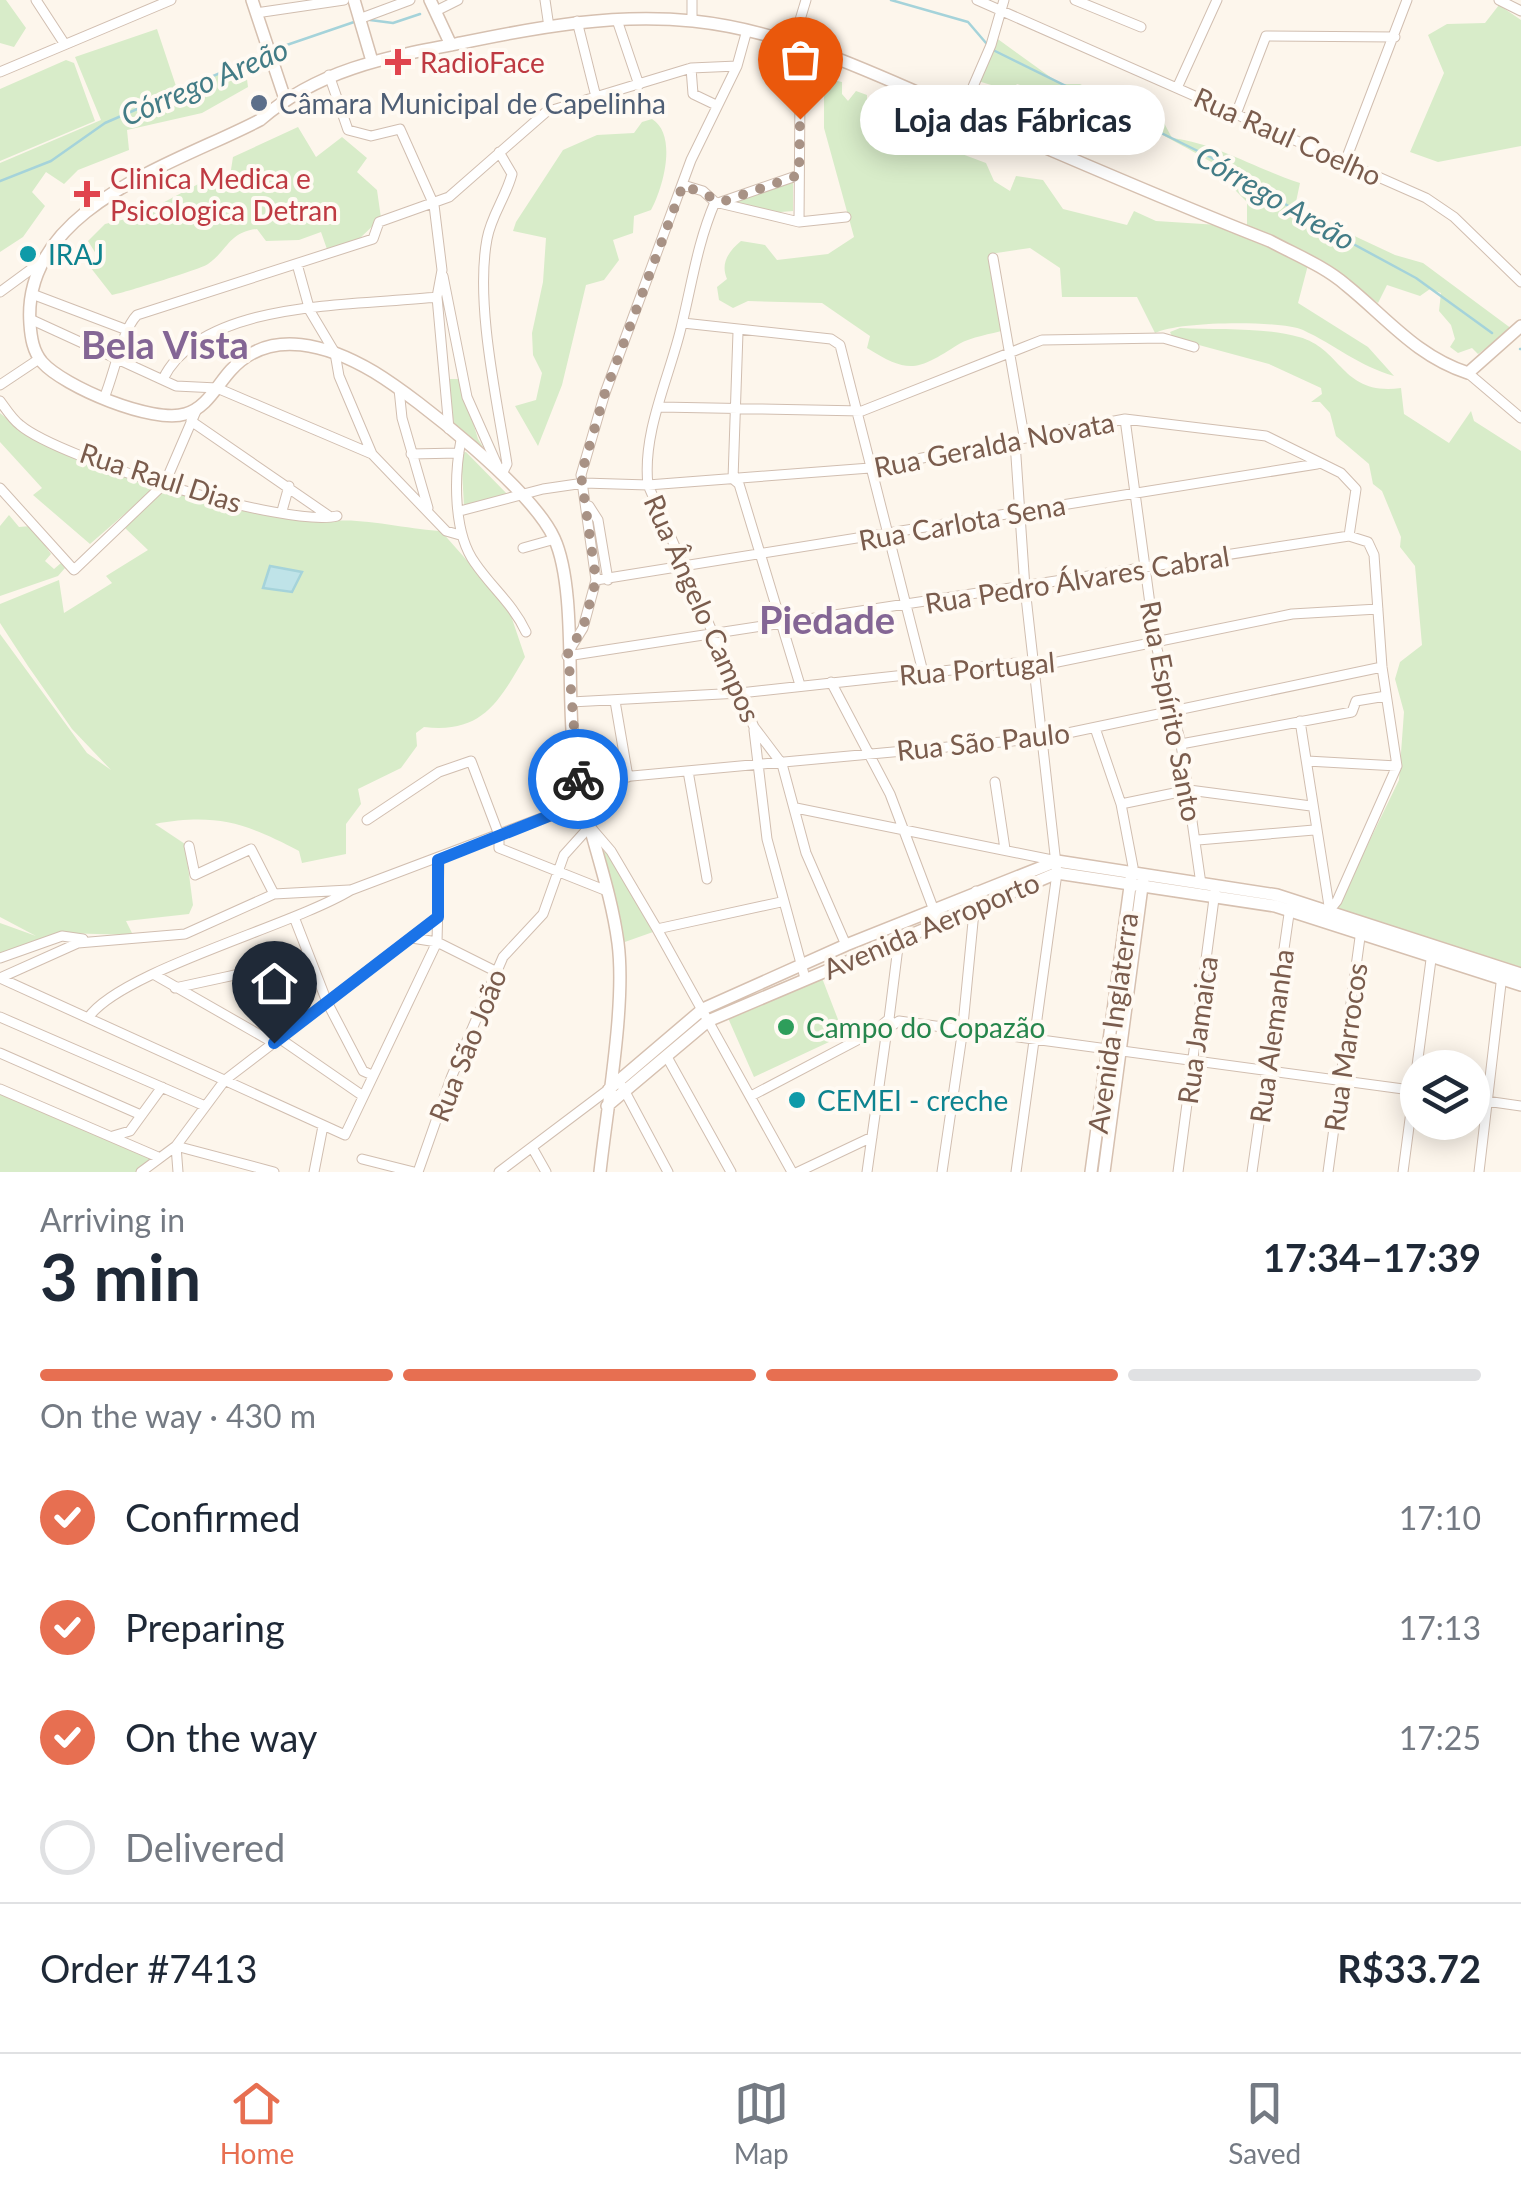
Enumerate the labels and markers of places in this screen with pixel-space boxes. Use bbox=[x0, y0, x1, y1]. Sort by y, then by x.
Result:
pin bbox=[758, 17, 843, 120]
place label: RadioFace bbox=[420, 45, 545, 79]
marker: RadioFace bbox=[385, 49, 411, 75]
callout: Loja das Fábricas bbox=[860, 84, 1165, 154]
place label: Câmara Municipal de Capelinha bbox=[279, 86, 666, 120]
marker: Câmara Municipal de Capelinha bbox=[248, 92, 270, 114]
place label: Clinica Medica e Psicologica Detran bbox=[110, 161, 338, 227]
marker: Clinica Medica e Psicologica Detran bbox=[74, 181, 100, 207]
place label: IRAJ bbox=[48, 237, 104, 271]
marker: IRAJ bbox=[17, 243, 39, 265]
pin bbox=[232, 941, 317, 1044]
place label: Campo do Copazão bbox=[806, 1010, 1045, 1044]
marker: Campo do Copazão bbox=[775, 1016, 797, 1038]
place label: CEMEI - creche bbox=[817, 1083, 1008, 1117]
marker: CEMEI - creche bbox=[786, 1089, 808, 1111]

